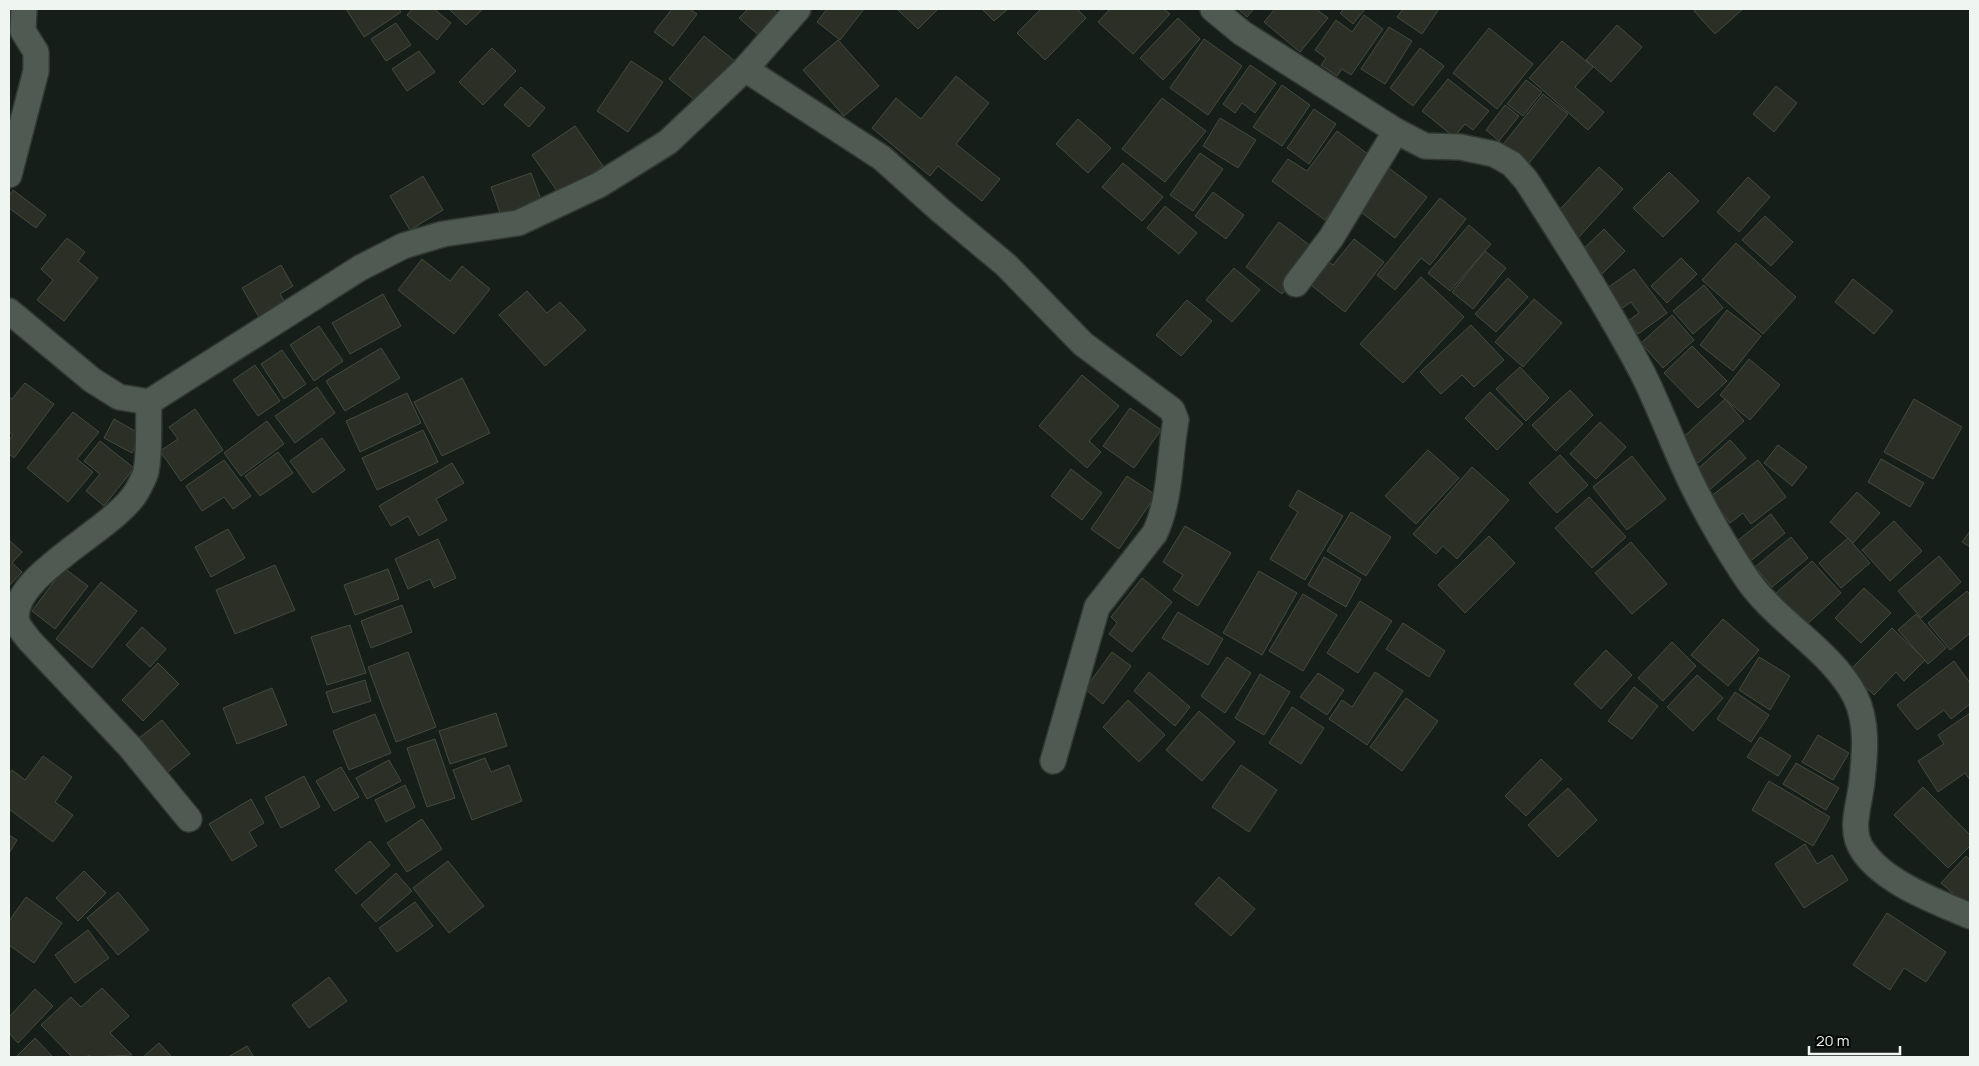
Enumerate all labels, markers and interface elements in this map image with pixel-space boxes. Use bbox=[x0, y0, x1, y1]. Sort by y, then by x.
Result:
scale bar bbox=[1809, 1024, 1900, 1056]
text: 20 m bbox=[1816, 1030, 1849, 1051]

